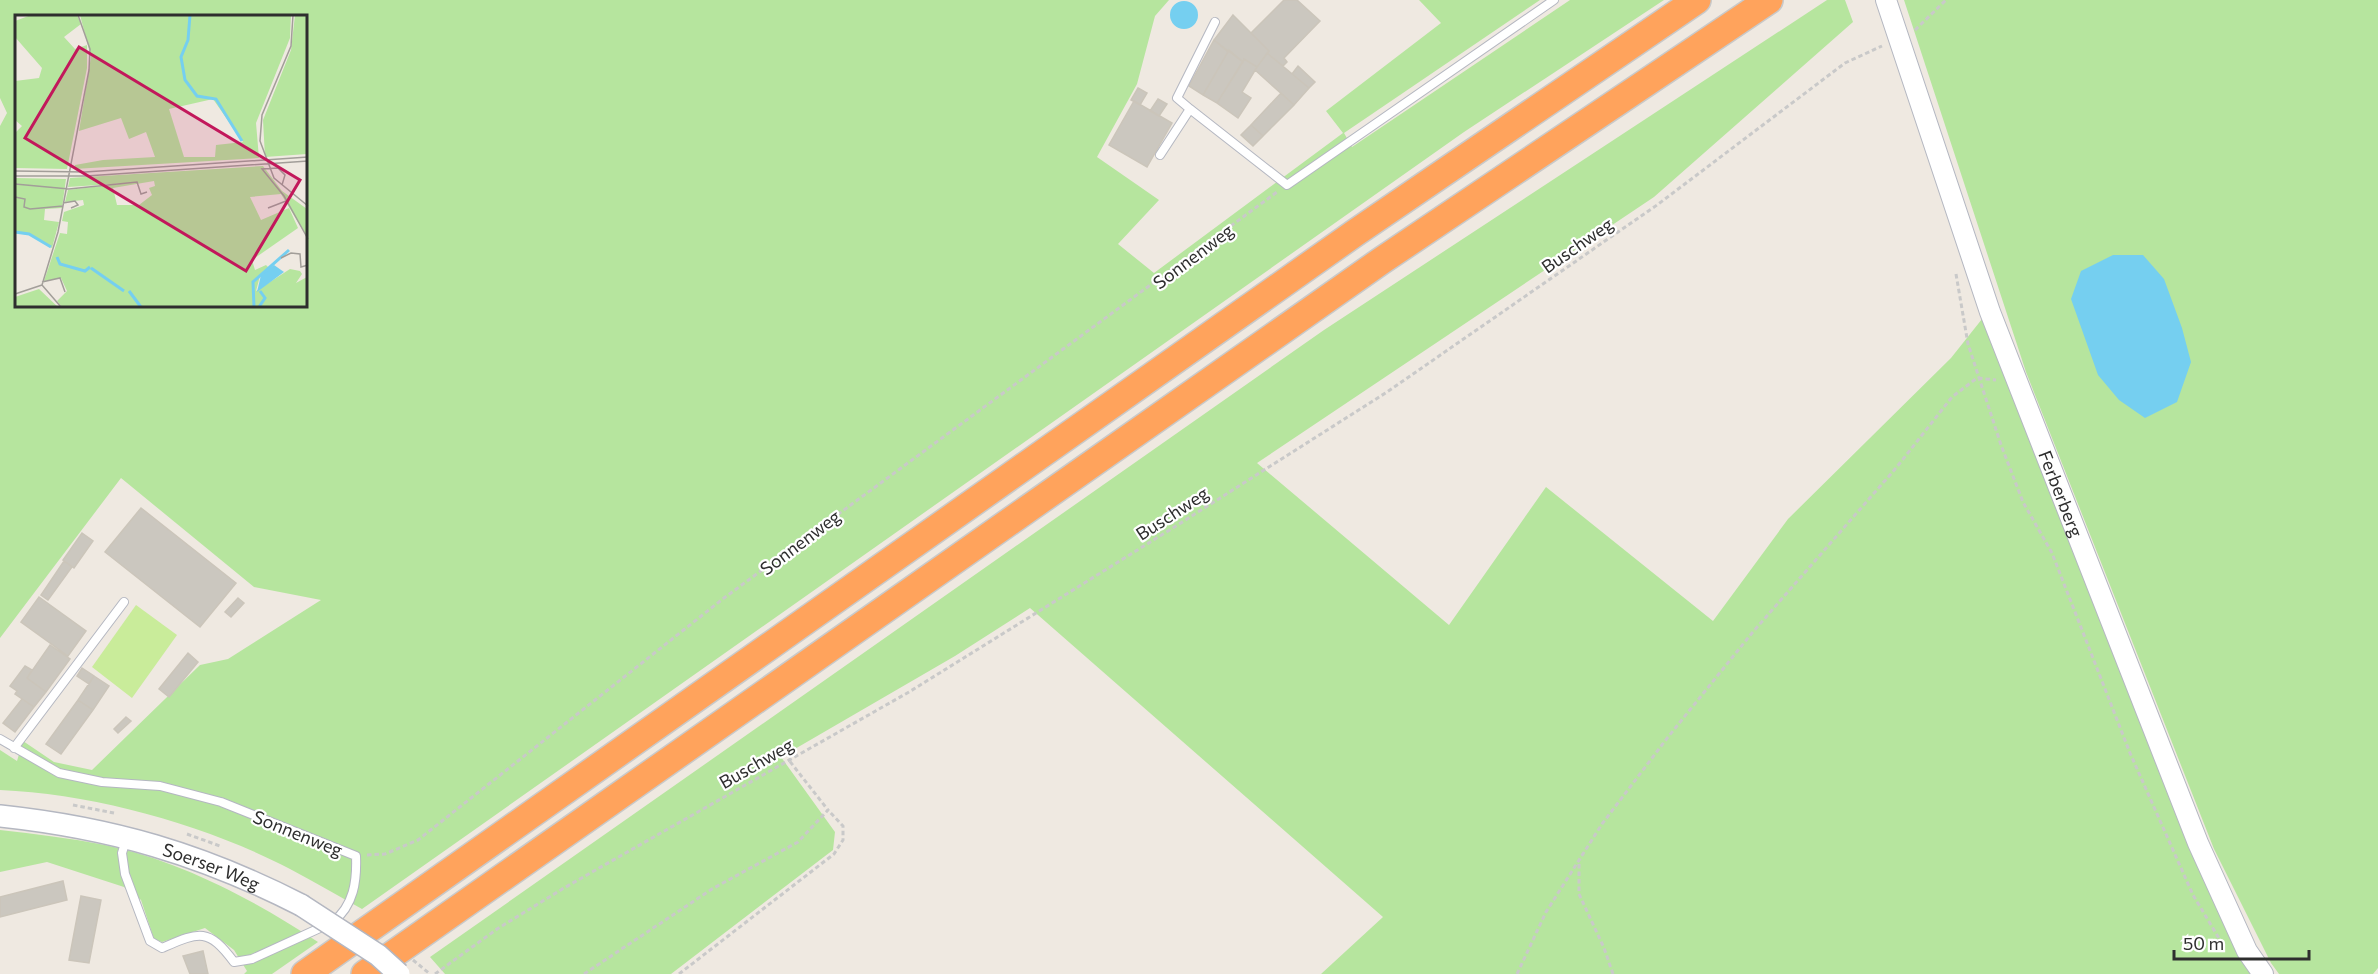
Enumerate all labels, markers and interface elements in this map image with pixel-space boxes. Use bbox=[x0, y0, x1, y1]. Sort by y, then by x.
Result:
inset map bbox=[15, 15, 308, 308]
street label: Buschweg bbox=[1537, 212, 1617, 278]
street label: Sonnenweg bbox=[1148, 219, 1238, 293]
street label: Ferberberg bbox=[2034, 447, 2088, 540]
street label: Buschweg bbox=[1132, 481, 1213, 545]
street label: Sonnenweg bbox=[755, 505, 845, 579]
street label: Buschweg bbox=[715, 733, 797, 793]
street label: Sonnenweg bbox=[250, 805, 346, 861]
street label: Soerser Weg bbox=[160, 838, 264, 895]
scale bar bbox=[2174, 923, 2309, 961]
text: 50 m bbox=[2183, 932, 2224, 954]

